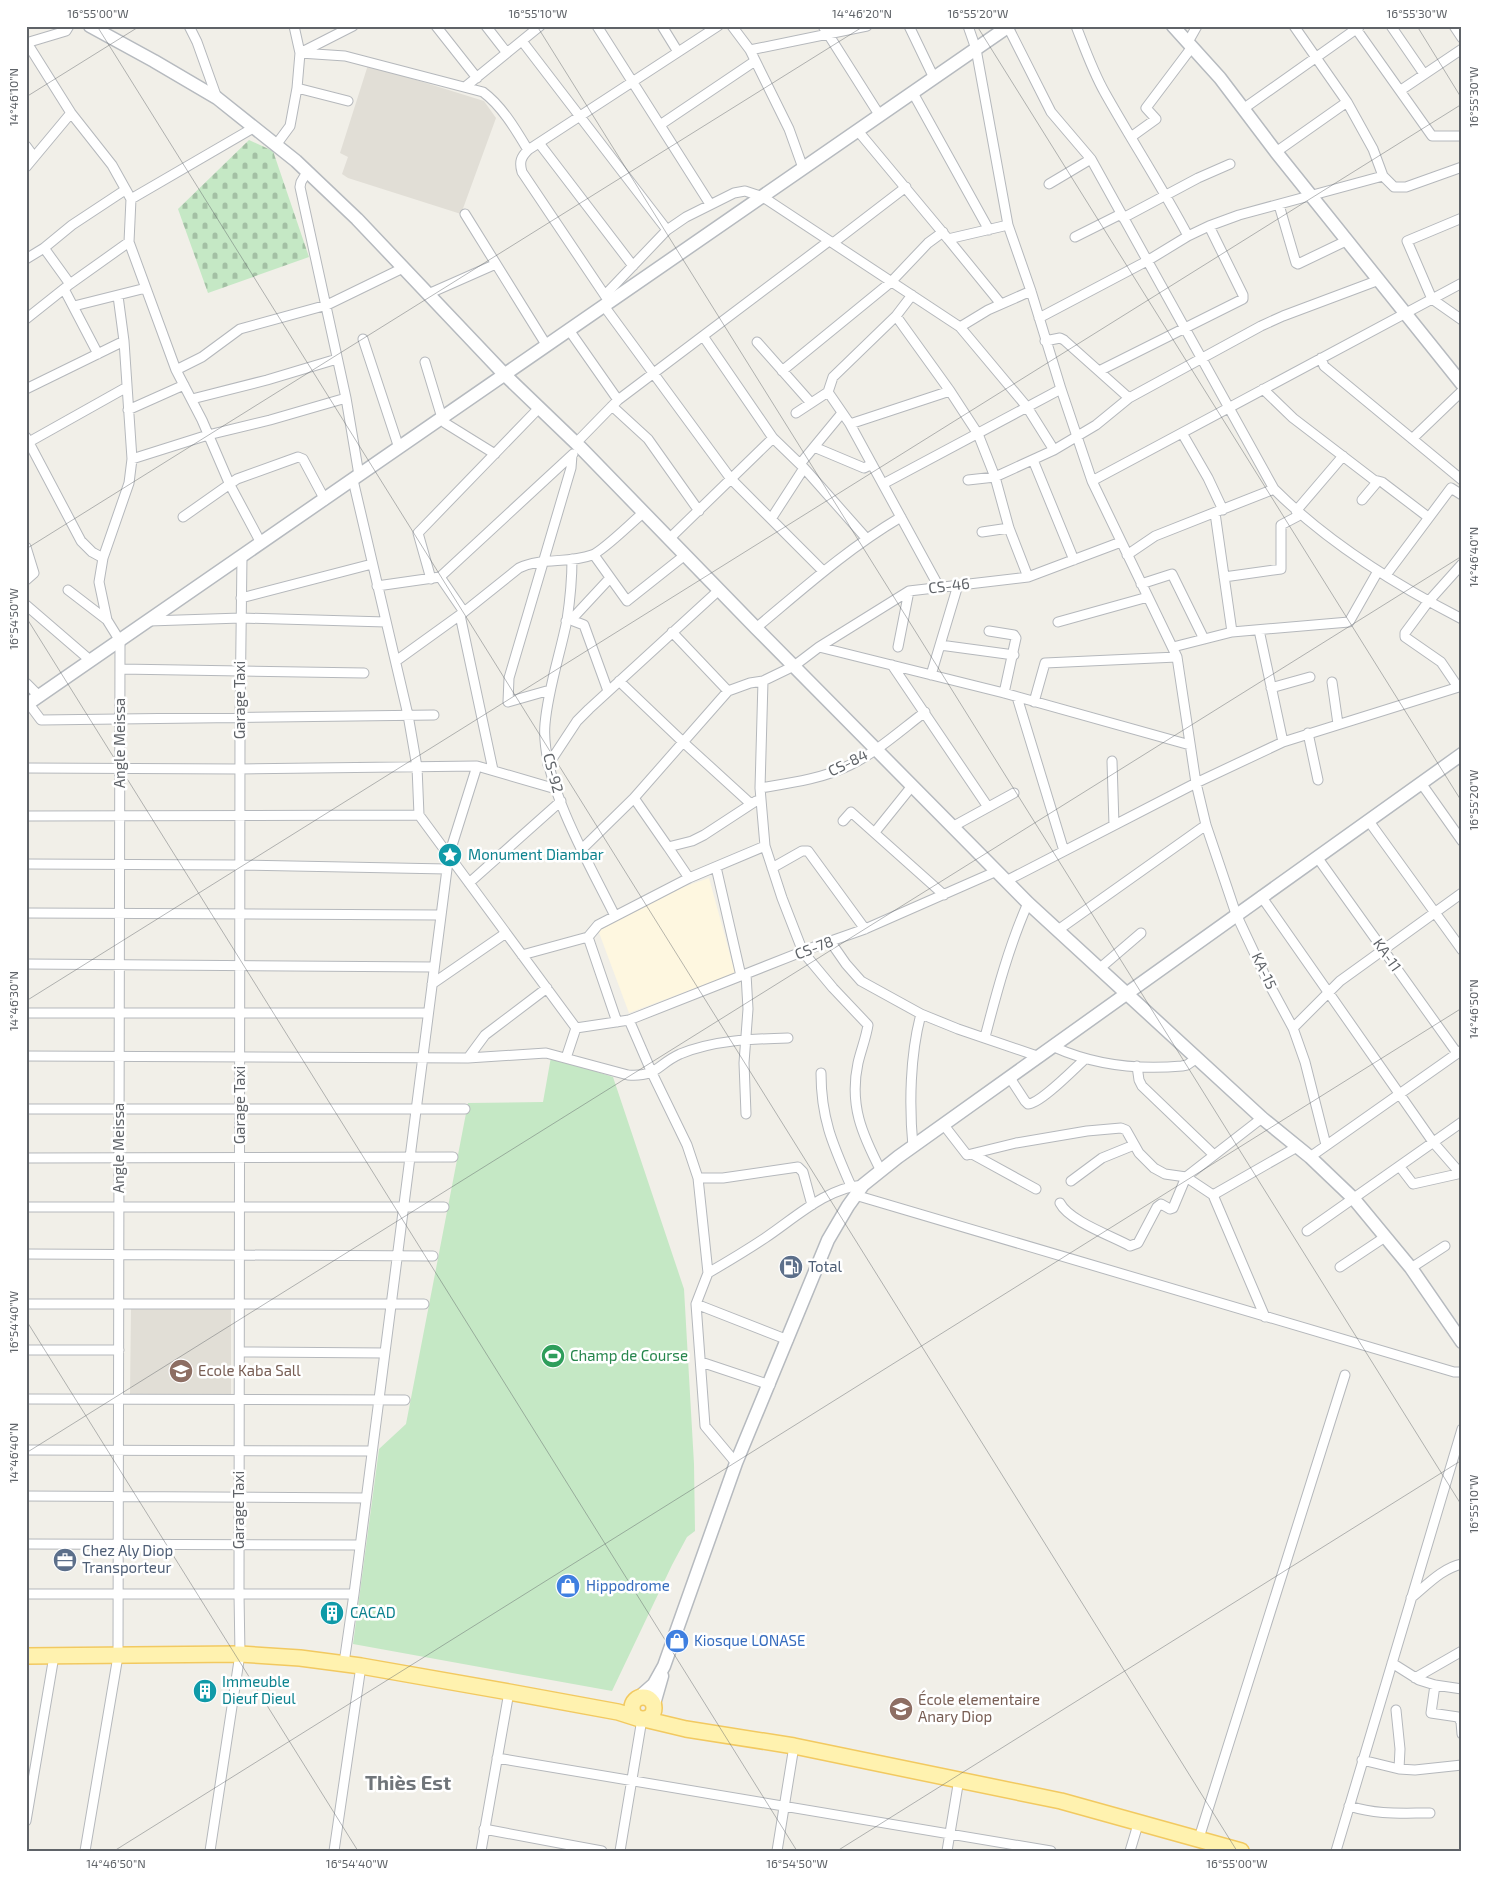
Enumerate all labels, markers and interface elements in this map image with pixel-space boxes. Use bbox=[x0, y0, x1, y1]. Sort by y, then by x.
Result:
text: 16°55'00"W bbox=[67, 6, 129, 20]
text: 16°55'10"W bbox=[509, 6, 568, 20]
text: 14°46'20"N bbox=[832, 6, 892, 20]
text: 16°55'20"W bbox=[948, 6, 1008, 20]
text: 16°55'30"W bbox=[1387, 6, 1447, 20]
text: 16°55'30"W bbox=[1466, 67, 1480, 127]
text: 14°46'10"N bbox=[6, 68, 20, 126]
text: 14°46'40"N bbox=[1466, 527, 1480, 587]
street label: CS-46 bbox=[927, 574, 971, 596]
text: 16°54'50"W bbox=[6, 588, 20, 650]
street label: Garage Taxi bbox=[230, 661, 248, 739]
street label: Angle Meissa bbox=[110, 698, 128, 788]
street label: CS-84 bbox=[825, 745, 870, 779]
street label: CS-92 bbox=[540, 751, 568, 795]
text: 16°55'20"W bbox=[1466, 770, 1480, 830]
place icon: Monument Diambar bbox=[437, 842, 463, 868]
place label: Monument Diambar bbox=[468, 845, 604, 863]
street label: CS-78 bbox=[792, 932, 835, 963]
street label: KA-11 bbox=[1370, 934, 1406, 974]
street label: KA-15 bbox=[1249, 949, 1281, 992]
text: 14°46'30"N bbox=[6, 971, 20, 1031]
text: 14°46'50"N bbox=[1466, 979, 1480, 1039]
street label: Garage Taxi bbox=[230, 1066, 248, 1144]
street label: Angle Meissa bbox=[109, 1103, 127, 1193]
fuel station icon: Total bbox=[778, 1254, 804, 1280]
place label: Total bbox=[808, 1257, 842, 1275]
text: 16°54'40"W bbox=[6, 1291, 20, 1353]
sports icon: Champ de Course bbox=[540, 1343, 566, 1369]
place label: Champ de Course bbox=[570, 1346, 688, 1364]
school or university icon: Ecole Kaba Sall bbox=[168, 1358, 194, 1384]
place label: Ecole Kaba Sall bbox=[198, 1361, 301, 1379]
text: 14°46'40"N bbox=[6, 1423, 20, 1483]
street label: Garage Taxi bbox=[229, 1471, 247, 1549]
text: 16°55'10"W bbox=[1466, 1475, 1480, 1534]
place label: Chez Aly Diop Transporteur bbox=[82, 1541, 173, 1576]
office icon: Chez Aly Diop Transporteur bbox=[52, 1547, 78, 1573]
shop icon: Hippodrome bbox=[555, 1573, 581, 1599]
place label: Hippodrome bbox=[586, 1576, 670, 1594]
building icon: CACAD bbox=[319, 1600, 345, 1626]
place label: CACAD bbox=[350, 1603, 396, 1621]
shop icon: Kiosque LONASE bbox=[664, 1628, 690, 1654]
place label: Kiosque LONASE bbox=[694, 1631, 805, 1649]
place label: Immeuble Dieuf Dieul bbox=[222, 1672, 296, 1707]
building icon: Immeuble Dieuf Dieul bbox=[192, 1678, 218, 1704]
place label: École elementaire Anary Diop bbox=[918, 1690, 1040, 1725]
school or university icon: École elementaire Anary Diop bbox=[888, 1696, 914, 1722]
district label: Thiès Est bbox=[365, 1770, 451, 1794]
text: 14°46'50"N bbox=[86, 1856, 146, 1870]
text: 16°54'40"W bbox=[326, 1856, 388, 1870]
text: 16°54'50"W bbox=[766, 1856, 828, 1870]
text: 16°55'00"W bbox=[1206, 1856, 1268, 1870]

